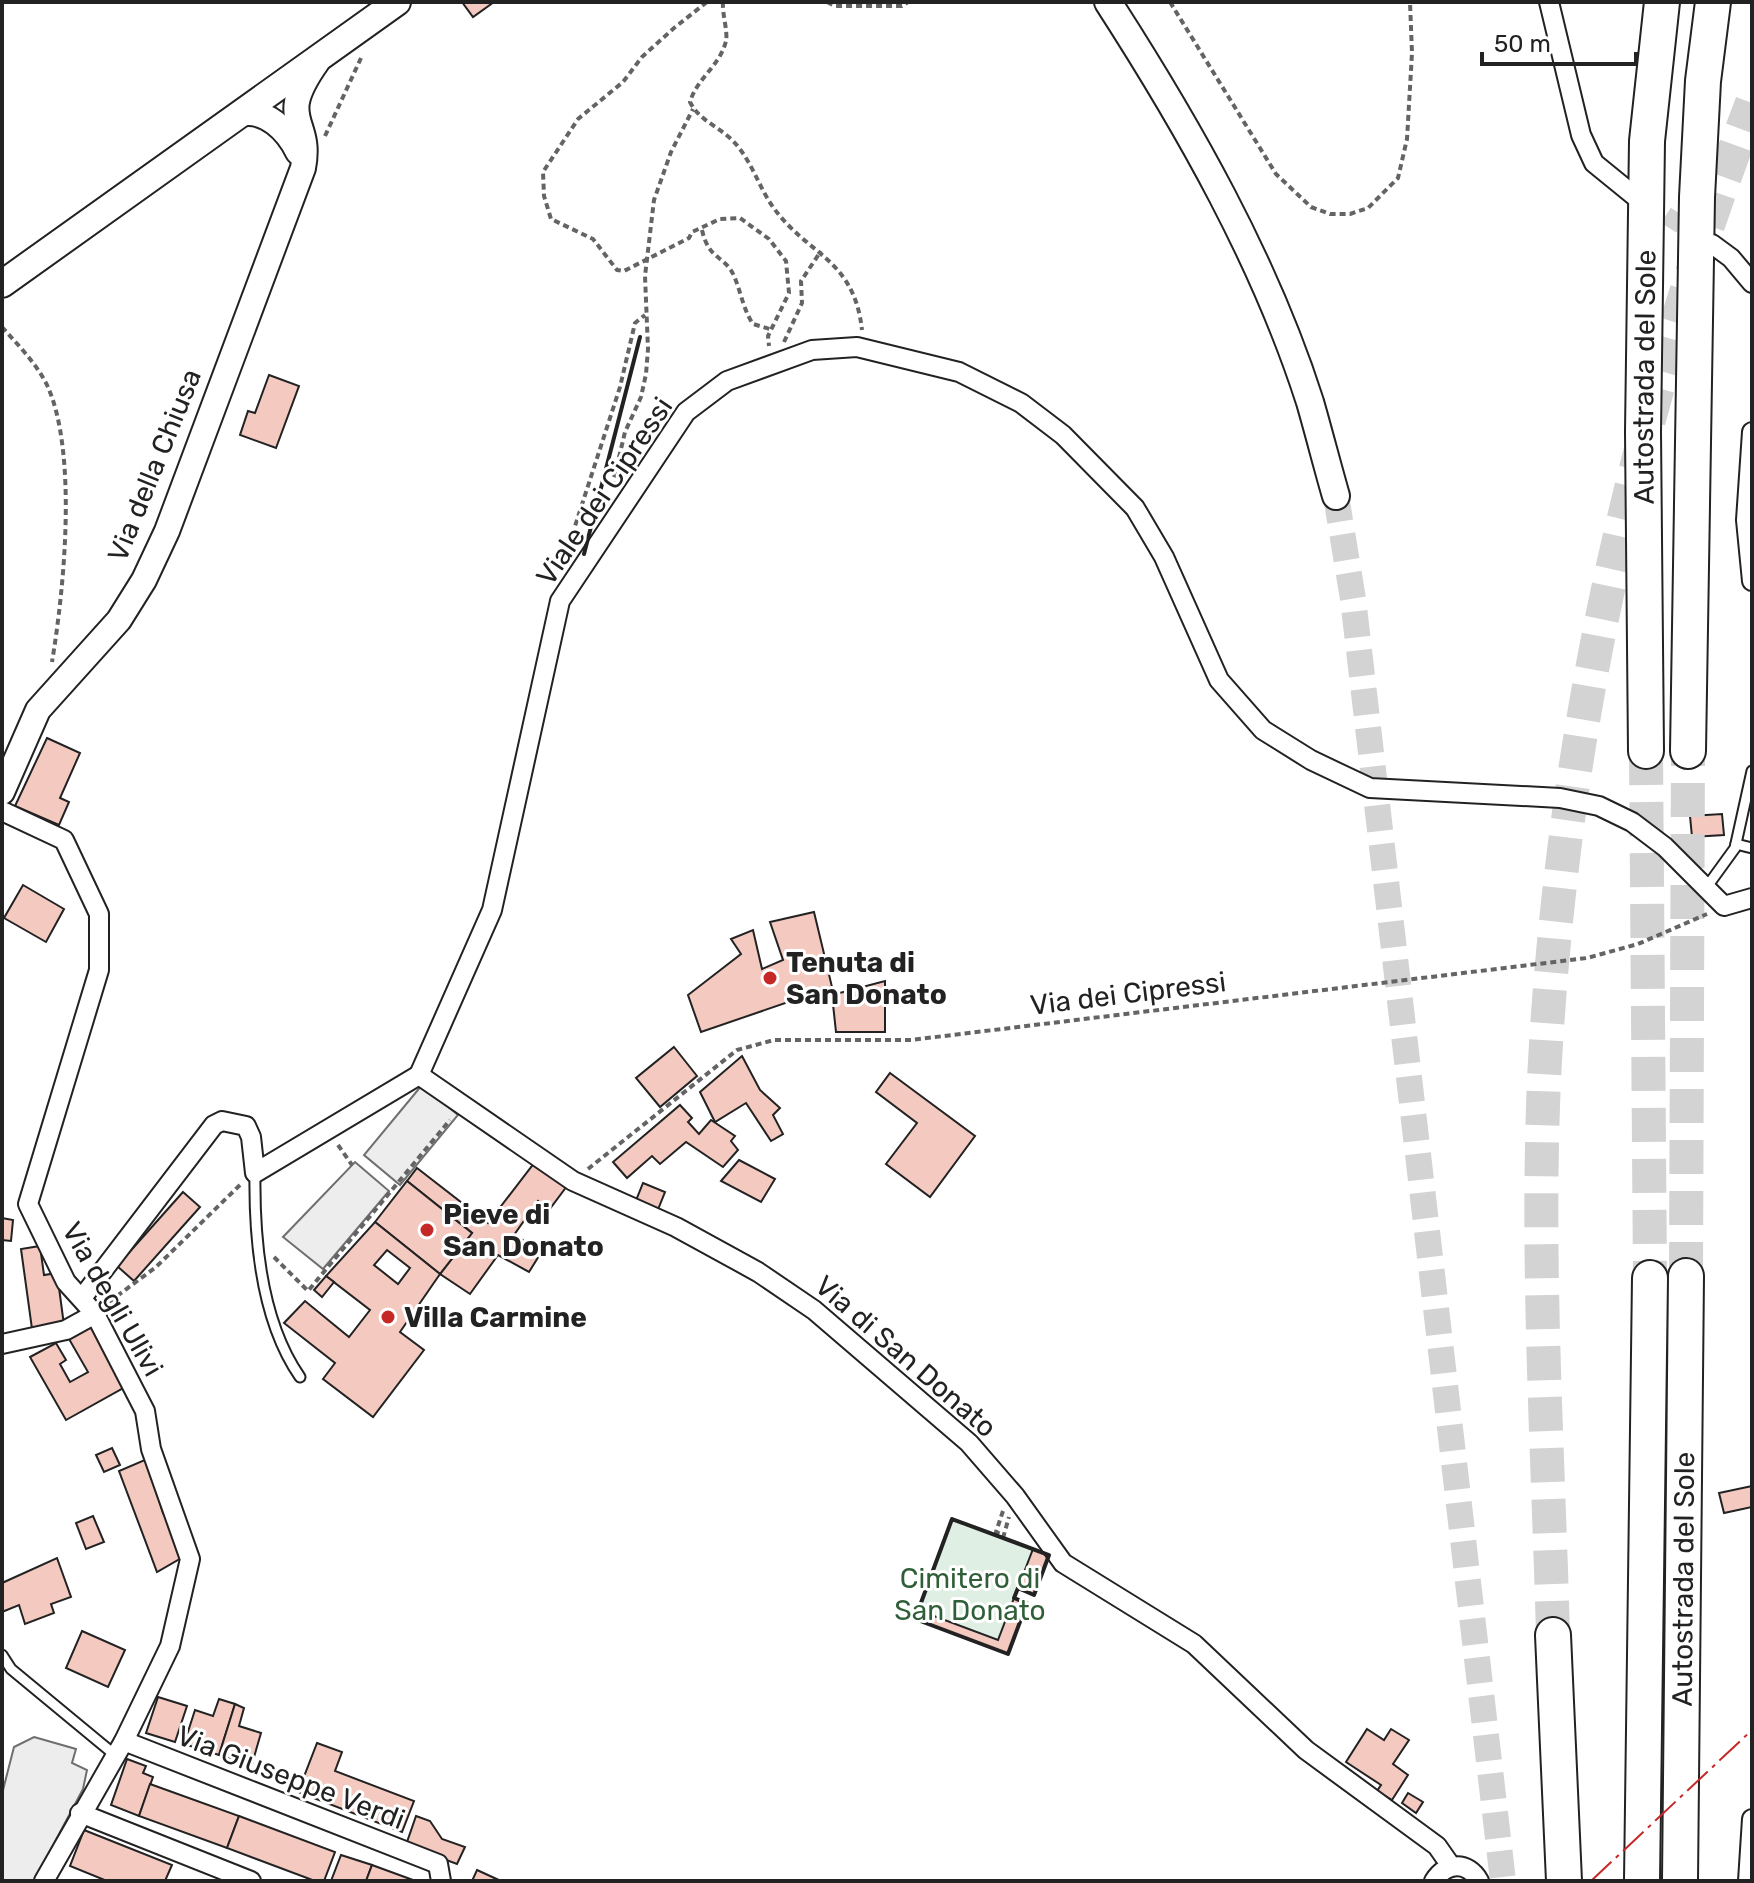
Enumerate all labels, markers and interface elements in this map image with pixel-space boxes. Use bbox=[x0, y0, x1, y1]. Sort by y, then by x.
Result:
scale bar bbox=[1482, 16, 1636, 66]
text: 50 m bbox=[1494, 30, 1551, 58]
street label: Autostrada del Sole bbox=[1627, 249, 1663, 504]
street label: Via della Chiusa bbox=[101, 364, 208, 566]
street label: Viale dei Cipressi bbox=[529, 391, 679, 591]
place label: Tenuta di San Donato bbox=[786, 946, 947, 1011]
street label: Via dei Cipressi bbox=[1028, 965, 1228, 1022]
marker: Tenuta di San Donato bbox=[761, 969, 779, 987]
place label: Pieve di San Donato bbox=[443, 1198, 604, 1263]
street label: Via degli Ulivi bbox=[55, 1216, 170, 1382]
marker: Pieve di San Donato bbox=[418, 1221, 436, 1239]
street label: Via di San Donato bbox=[808, 1269, 1003, 1444]
place label: Villa Carmine bbox=[404, 1301, 587, 1334]
marker: Villa Carmine bbox=[379, 1308, 397, 1326]
street label: Autostrada del Sole bbox=[1666, 1452, 1701, 1706]
park label: Cimitero di San Donato bbox=[894, 1562, 1046, 1627]
street label: Via Giuseppe Verdi bbox=[172, 1719, 409, 1836]

